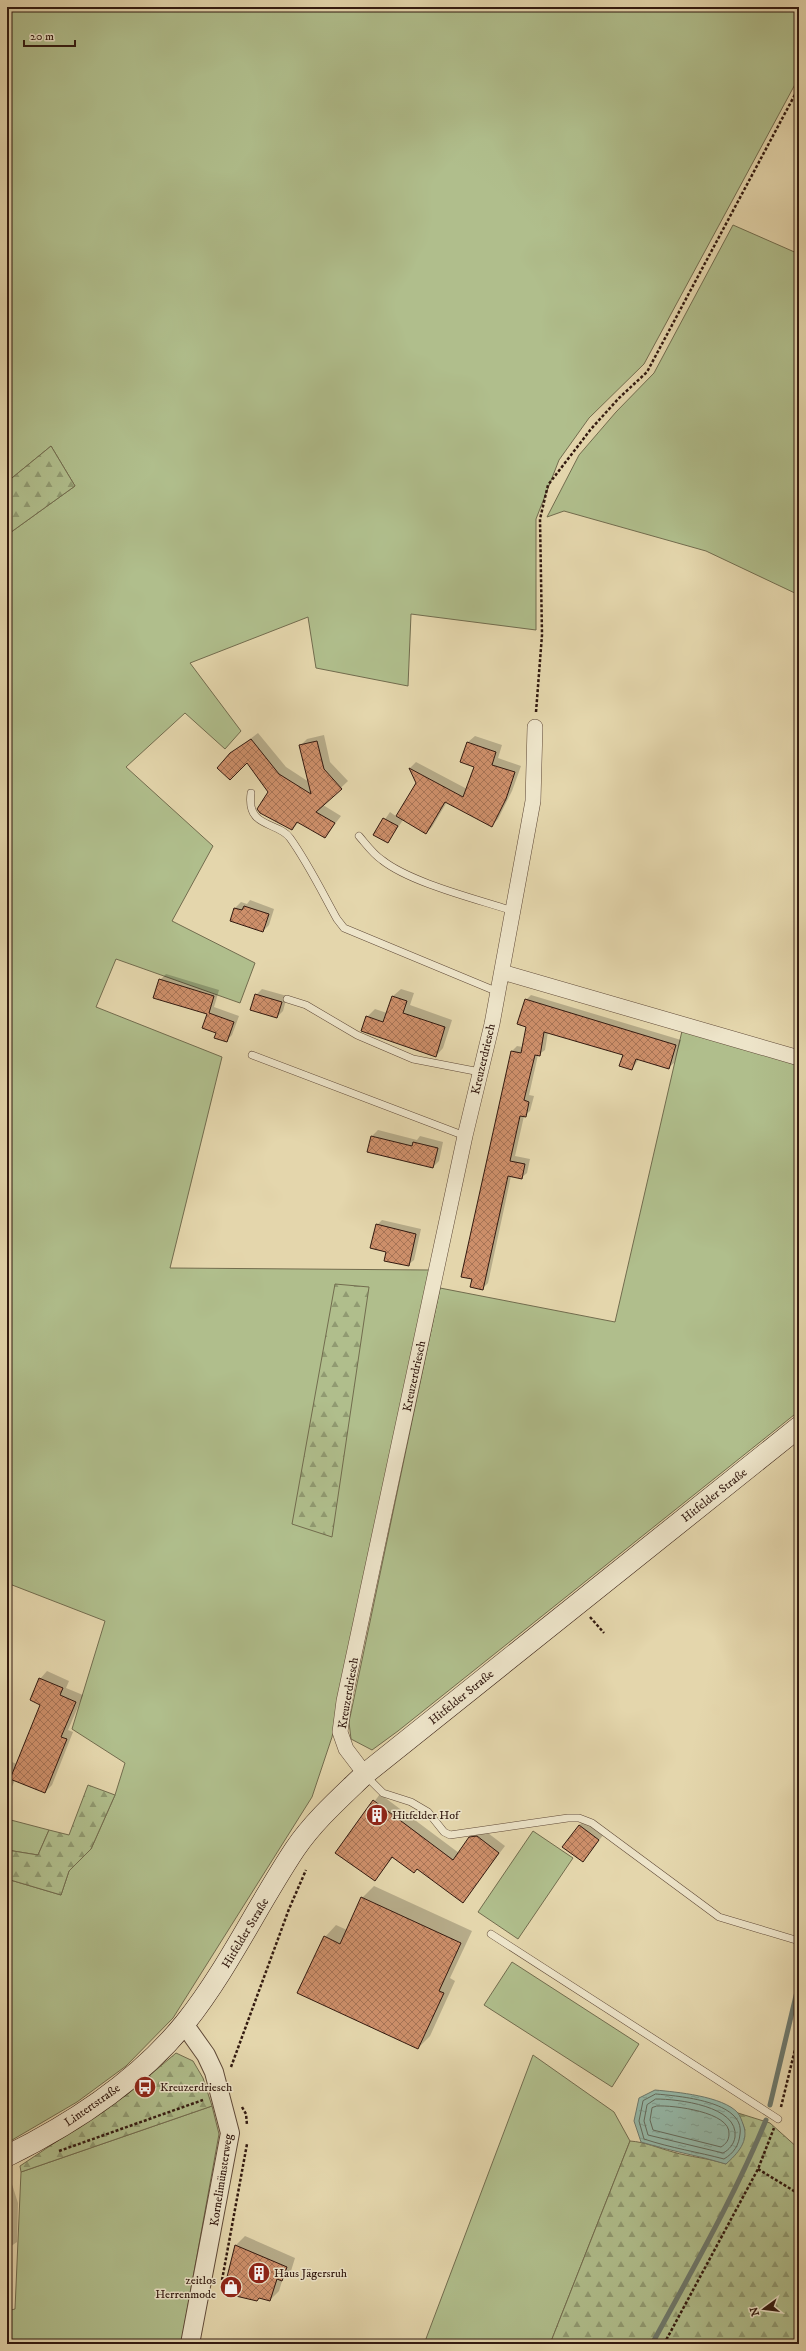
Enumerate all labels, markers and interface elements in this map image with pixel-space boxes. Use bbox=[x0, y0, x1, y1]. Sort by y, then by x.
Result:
scale bar bbox=[24, 22, 75, 48]
text: 20 m bbox=[30, 29, 54, 44]
street label: Kreuzerdriesch bbox=[468, 1022, 499, 1096]
street label: Kreuzerdriesch bbox=[400, 1339, 429, 1413]
street label: Hitfelder Straße bbox=[678, 1465, 750, 1526]
street label: Kreuzerdriesch bbox=[335, 1656, 362, 1730]
street label: Hitfelder Straße bbox=[426, 1667, 497, 1728]
building icon: Hitfelder Hof bbox=[364, 1802, 390, 1828]
place label: Hitfelder Hof bbox=[392, 1808, 461, 1823]
street label: Hitfelder Straße bbox=[219, 1895, 272, 1971]
bus stop icon: Kreuzerdriesch bbox=[132, 2074, 158, 2100]
place label: Kreuzerdriesch bbox=[160, 2080, 233, 2095]
street label: Lintertstraße bbox=[61, 2081, 123, 2130]
street label: Kornelimünsterweg bbox=[207, 2133, 236, 2227]
building icon: Haus Jägersruh bbox=[246, 2260, 272, 2286]
place label: Haus Jägersruh bbox=[274, 2266, 348, 2281]
place label: zeitlos Herrenmode bbox=[155, 2273, 216, 2302]
shop icon: zeitlos Herrenmode bbox=[218, 2274, 244, 2300]
north arrow bbox=[744, 2289, 784, 2329]
text: N bbox=[747, 2305, 763, 2318]

